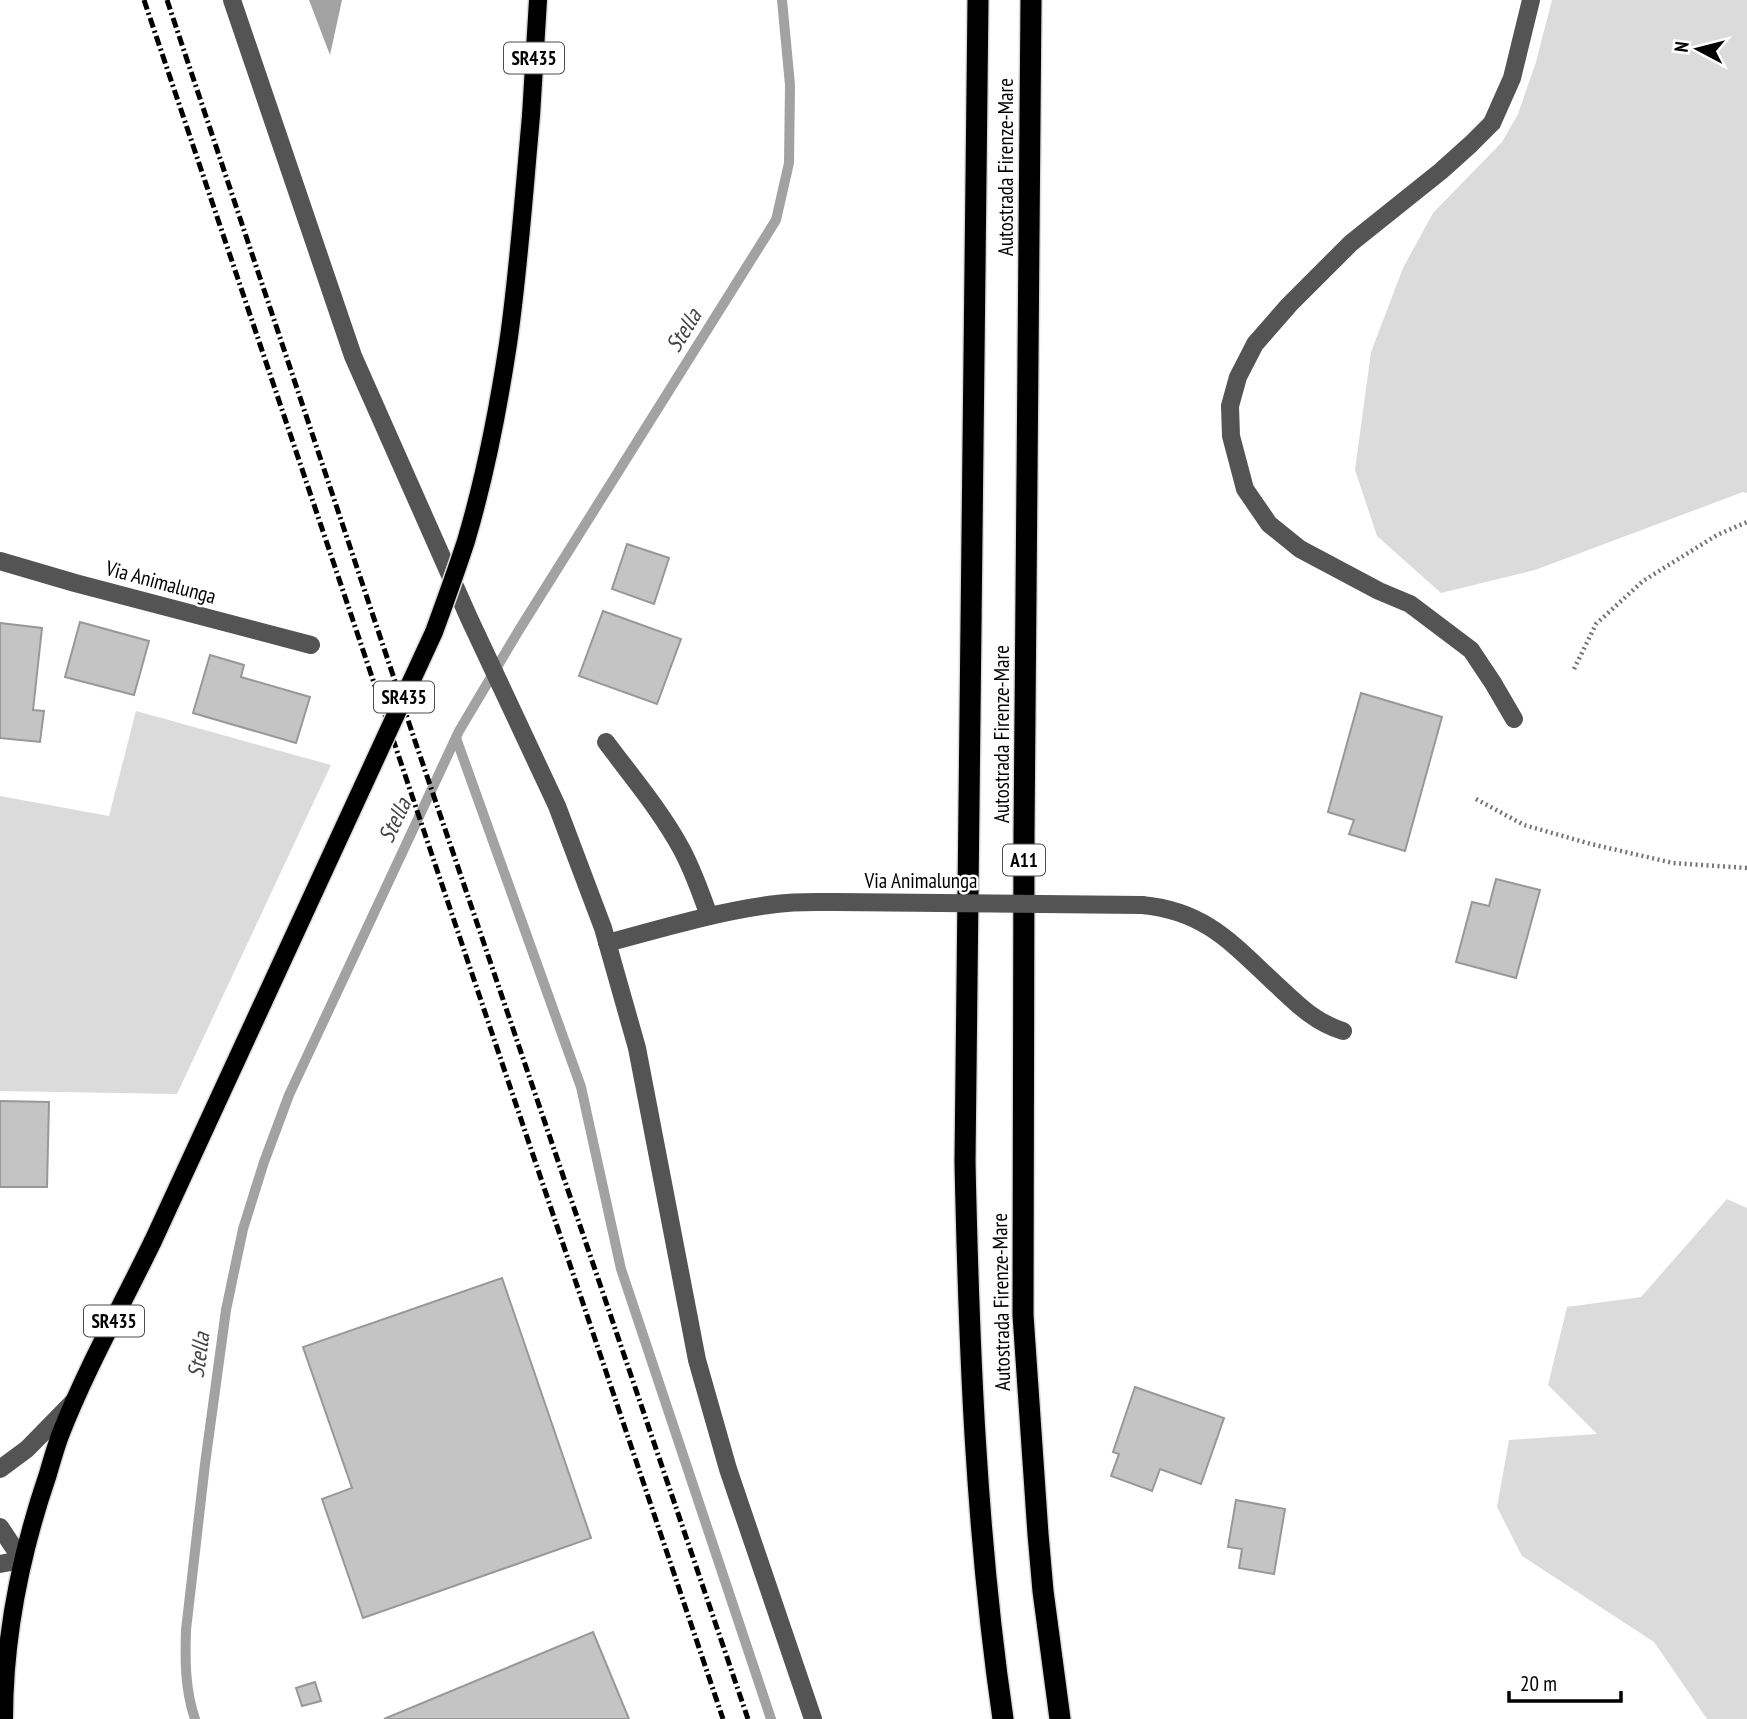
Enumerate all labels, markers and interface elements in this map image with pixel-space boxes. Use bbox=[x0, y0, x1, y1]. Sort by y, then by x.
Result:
north arrow bbox=[1663, 14, 1733, 84]
text: N bbox=[1669, 40, 1694, 53]
road number: SR435 bbox=[504, 43, 564, 74]
street label: Autostrada Firenze-Mare bbox=[992, 78, 1019, 256]
water label: Stella bbox=[659, 302, 708, 357]
street label: Via Animalunga bbox=[102, 554, 219, 610]
street label: Autostrada Firenze-Mare bbox=[988, 645, 1015, 823]
road number: SR435 bbox=[374, 682, 434, 712]
water label: Stella bbox=[371, 792, 417, 847]
road number: A11 bbox=[1003, 845, 1045, 876]
street label: Via Animalunga bbox=[863, 867, 978, 894]
street label: Autostrada Firenze-Mare bbox=[986, 1213, 1016, 1391]
road number: SR435 bbox=[84, 1306, 144, 1336]
water label: Stella bbox=[180, 1329, 216, 1380]
scale bar bbox=[1509, 1660, 1621, 1704]
text: 20 m bbox=[1520, 1670, 1557, 1697]

